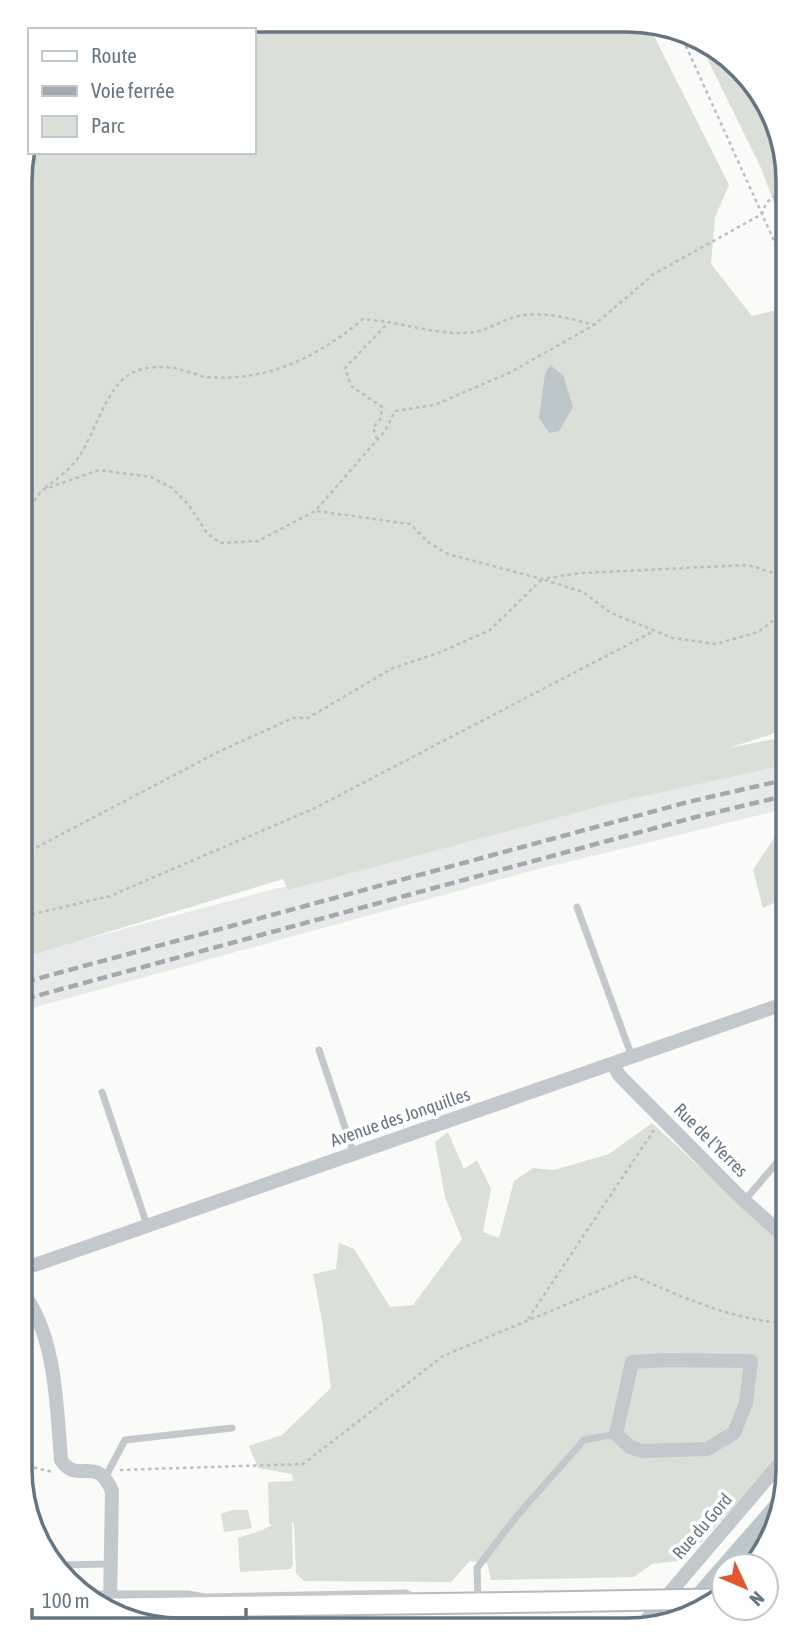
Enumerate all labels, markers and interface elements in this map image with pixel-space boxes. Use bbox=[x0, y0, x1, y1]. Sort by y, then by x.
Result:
legend bbox=[28, 28, 256, 154]
text: Route bbox=[91, 43, 137, 67]
text: Voie ferrée bbox=[91, 78, 174, 102]
text: Parc bbox=[91, 113, 125, 137]
street label: Avenue des Jonquilles bbox=[328, 1083, 472, 1151]
street label: Rue de l'Yerres bbox=[670, 1099, 752, 1181]
street label: Rue du Gord bbox=[668, 1489, 736, 1563]
north arrow bbox=[710, 1552, 780, 1622]
scale bar bbox=[32, 1576, 245, 1620]
text: N bbox=[745, 1587, 769, 1610]
text: 100 m bbox=[42, 1588, 90, 1612]

